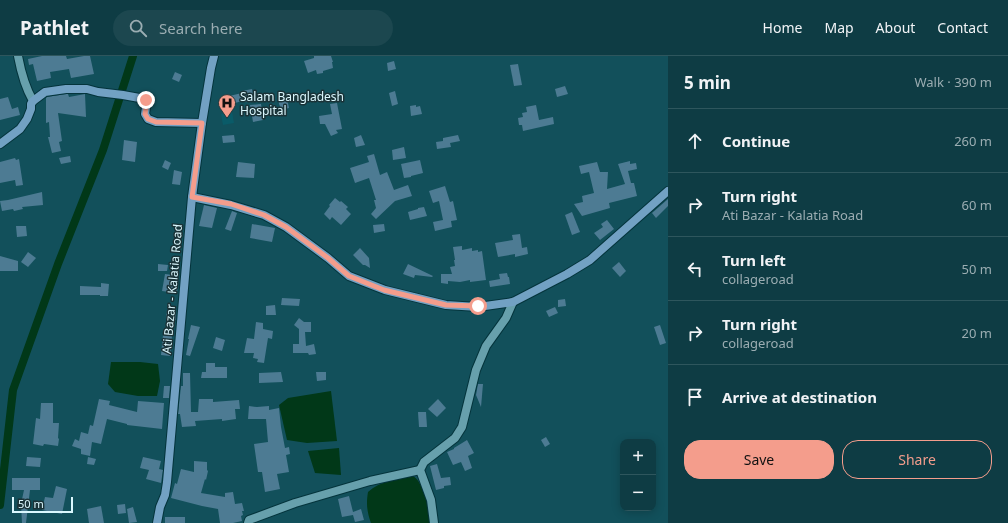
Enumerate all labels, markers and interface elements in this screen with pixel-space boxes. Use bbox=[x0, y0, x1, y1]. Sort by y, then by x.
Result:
search box bbox=[113, 10, 393, 46]
text: Pathlet bbox=[20, 15, 89, 41]
icon: search bbox=[127, 17, 149, 39]
text: Search here bbox=[159, 18, 243, 38]
text: Home bbox=[763, 18, 802, 37]
text: Map bbox=[824, 18, 854, 37]
text: About bbox=[876, 18, 915, 37]
text: Contact bbox=[937, 18, 988, 37]
text: 5 min bbox=[684, 71, 731, 94]
text: Walk · 390 m bbox=[914, 73, 992, 91]
place label: Salam Bangladesh Hospital bbox=[240, 88, 344, 119]
route end bbox=[137, 91, 155, 109]
hospital icon: Salam Bangladesh Hospital bbox=[217, 93, 237, 118]
icon: ahead bbox=[684, 130, 706, 152]
text: Continue bbox=[722, 131, 790, 151]
text: 260 m bbox=[954, 132, 992, 150]
text: Turn right bbox=[722, 186, 797, 206]
icon: right bbox=[684, 194, 706, 216]
text: 60 m bbox=[962, 196, 992, 214]
text: Ati Bazar - Kalatia Road bbox=[722, 206, 863, 224]
street label: Ati Bazar - Kalatia Road bbox=[158, 223, 186, 355]
text: Turn left bbox=[722, 250, 786, 270]
icon: left bbox=[684, 258, 706, 280]
text: 50 m bbox=[962, 260, 992, 278]
text: collageroad bbox=[722, 270, 794, 288]
route start bbox=[469, 297, 487, 315]
text: Turn right bbox=[722, 314, 797, 334]
icon: right bbox=[684, 322, 706, 344]
text: 20 m bbox=[962, 324, 992, 342]
text: collageroad bbox=[722, 334, 794, 352]
icon: arrive bbox=[684, 386, 706, 408]
text: Arrive at destination bbox=[722, 387, 877, 407]
map controls bbox=[620, 439, 656, 511]
button: + bbox=[620, 439, 656, 475]
button: Save bbox=[684, 440, 834, 479]
button: Share bbox=[842, 440, 992, 479]
button: − bbox=[620, 475, 656, 511]
scale bar bbox=[12, 495, 73, 514]
text: 50 m bbox=[18, 496, 44, 511]

